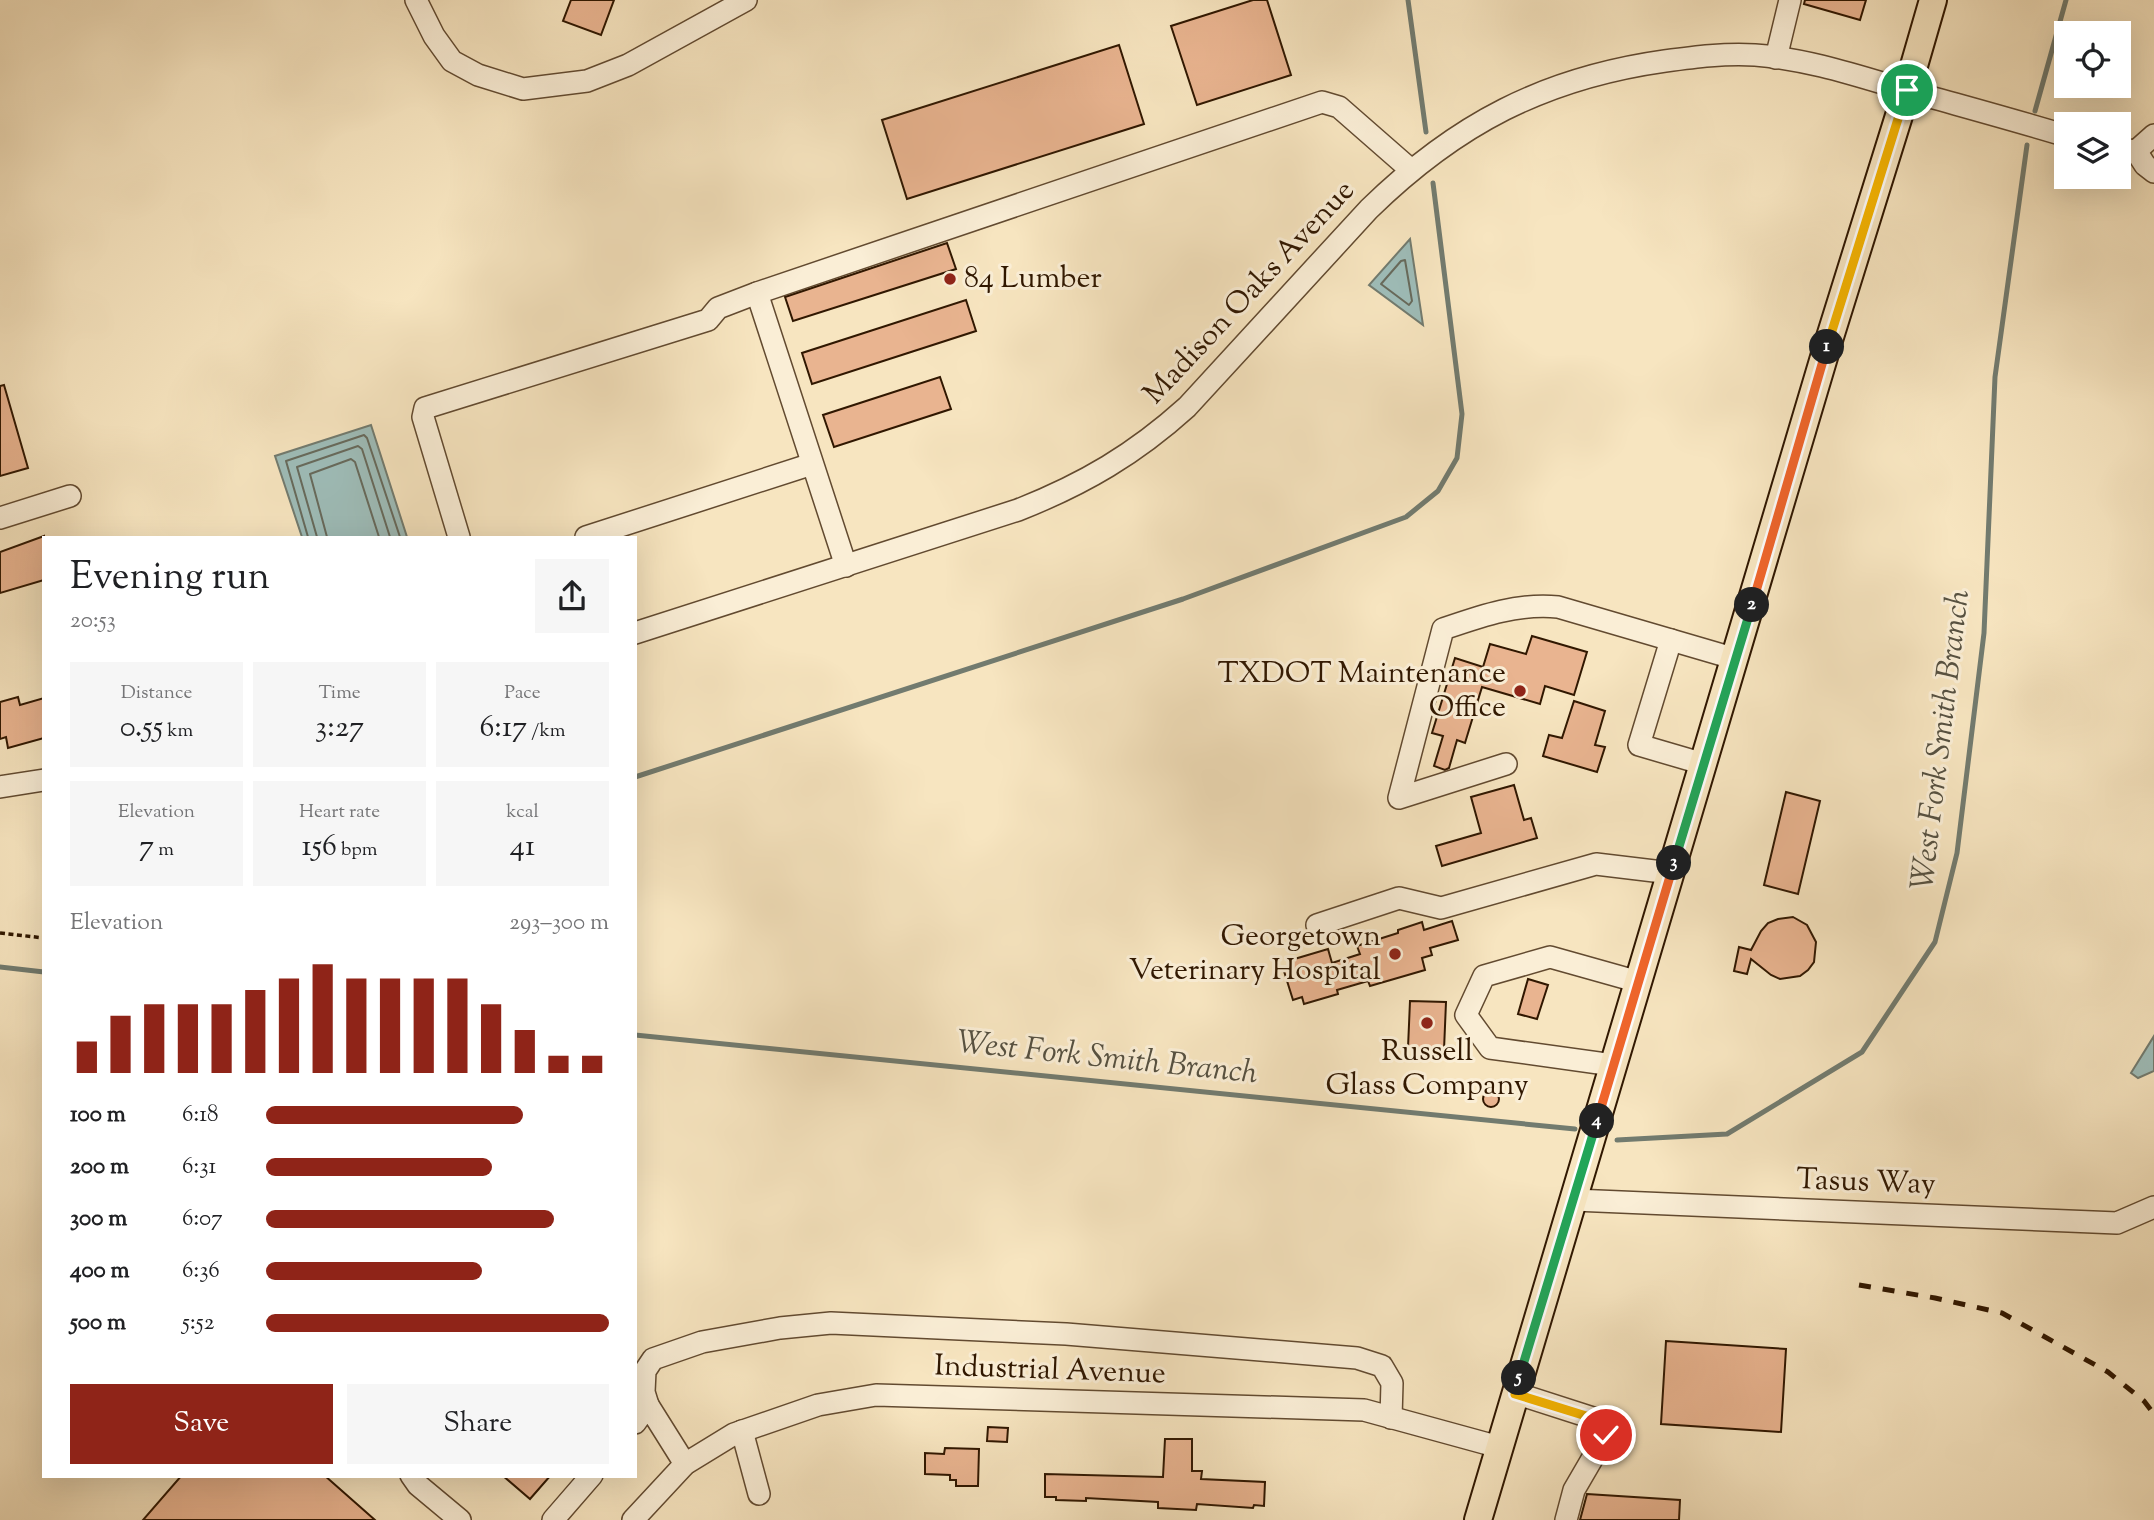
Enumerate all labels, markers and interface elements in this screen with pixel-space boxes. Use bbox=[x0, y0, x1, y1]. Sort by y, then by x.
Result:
map controls bbox=[2054, 21, 2131, 189]
button: locate bbox=[2054, 21, 2131, 98]
pin bbox=[1877, 60, 1937, 120]
icon: arrive bbox=[1888, 71, 1926, 109]
button: layers bbox=[2054, 112, 2131, 189]
street label: Madison Oaks Avenue bbox=[1134, 171, 1366, 415]
place label: 84 Lumber bbox=[964, 258, 1102, 301]
marker: 84 Lumber bbox=[942, 271, 958, 287]
pin: 1 bbox=[1810, 330, 1844, 364]
text: 1 bbox=[1823, 333, 1830, 360]
text: Evening run bbox=[70, 552, 270, 606]
button: share bbox=[535, 559, 609, 633]
water label: West Fork Smith Branch bbox=[1901, 587, 1983, 893]
pin: 2 bbox=[1734, 588, 1770, 622]
text: 2 bbox=[1747, 591, 1756, 618]
text: 20:53 bbox=[70, 605, 116, 638]
place label: TXDOT Maintenance Office bbox=[1217, 653, 1506, 730]
text: Distance bbox=[121, 680, 192, 707]
text: Time bbox=[318, 680, 361, 707]
text: Pace bbox=[504, 680, 541, 707]
marker: TXDOT Maintenance Office bbox=[1512, 683, 1528, 699]
text: 0.55 bbox=[120, 707, 163, 750]
text: 3:27 bbox=[315, 707, 364, 750]
text: 6:17 bbox=[479, 707, 527, 750]
text: km bbox=[163, 718, 193, 745]
text: /km bbox=[527, 718, 566, 745]
text: Elevation bbox=[118, 799, 195, 826]
text: Heart rate bbox=[299, 799, 380, 826]
text: kcal bbox=[506, 799, 539, 826]
text: 7 bbox=[139, 826, 154, 869]
text: 156 bbox=[302, 826, 337, 869]
text: 41 bbox=[510, 826, 535, 869]
text: m bbox=[154, 837, 174, 864]
text: bpm bbox=[337, 837, 377, 864]
pin: 3 bbox=[1656, 846, 1692, 880]
text: 3 bbox=[1670, 849, 1677, 876]
text: Elevation bbox=[70, 907, 163, 940]
text: 293–300 m bbox=[509, 907, 609, 940]
place label: Georgetown Veterinary Hospital bbox=[1129, 916, 1381, 993]
marker: Georgetown Veterinary Hospital bbox=[1387, 946, 1403, 962]
marker: Russell Glass Company bbox=[1419, 1015, 1435, 1031]
water label: West Fork Smith Branch bbox=[954, 1020, 1260, 1098]
place label: Russell Glass Company bbox=[1325, 1031, 1529, 1108]
text: 100 m bbox=[70, 1099, 126, 1132]
text: 6:18 bbox=[182, 1099, 219, 1132]
pin: 4 bbox=[1580, 1104, 1614, 1138]
text: 4 bbox=[1592, 1107, 1601, 1134]
text: 200 m bbox=[70, 1151, 129, 1184]
text: 6:31 bbox=[182, 1151, 216, 1184]
street label: Tasus Way bbox=[1796, 1159, 1936, 1207]
text: 300 m bbox=[70, 1203, 127, 1236]
text: 6:07 bbox=[182, 1203, 223, 1236]
text: 400 m bbox=[70, 1255, 130, 1288]
text: 6:36 bbox=[182, 1255, 220, 1288]
text: 500 m bbox=[70, 1307, 126, 1340]
text: 5:52 bbox=[182, 1307, 214, 1340]
street label: Industrial Avenue bbox=[933, 1345, 1167, 1397]
pin: 5 bbox=[1502, 1360, 1536, 1396]
text: 5 bbox=[1515, 1364, 1522, 1391]
button: Save bbox=[70, 1384, 333, 1464]
button: Share bbox=[347, 1384, 609, 1464]
pin bbox=[1576, 1405, 1636, 1465]
icon: check bbox=[1587, 1416, 1625, 1454]

